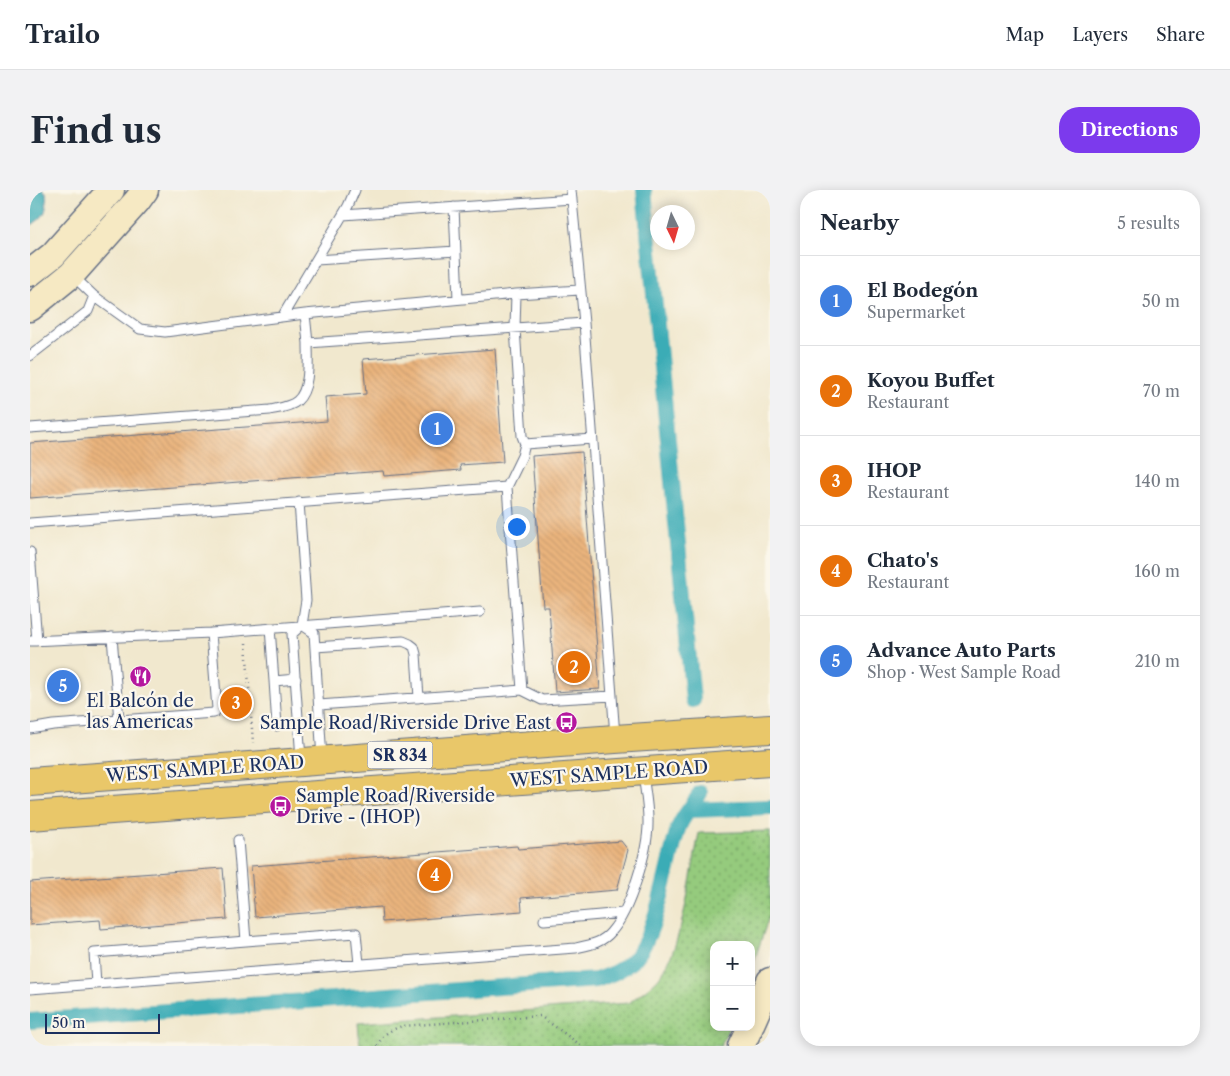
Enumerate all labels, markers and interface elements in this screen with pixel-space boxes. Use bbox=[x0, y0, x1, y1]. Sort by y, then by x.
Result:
text: Trailo bbox=[25, 20, 100, 49]
text: Map bbox=[1006, 24, 1044, 46]
text: Layers bbox=[1072, 24, 1128, 46]
text: Share bbox=[1156, 24, 1205, 46]
button: Directions bbox=[1059, 107, 1200, 153]
text: Find us bbox=[30, 109, 162, 152]
north arrow bbox=[650, 205, 695, 250]
text: Nearby bbox=[820, 210, 899, 235]
text: 5 results bbox=[1117, 213, 1180, 233]
text: El Bodegón bbox=[867, 279, 978, 302]
text: 1 bbox=[832, 291, 840, 311]
text: 50 m bbox=[1142, 291, 1180, 311]
text: Supermarket bbox=[867, 302, 965, 322]
text: Koyou Buffet bbox=[867, 369, 995, 392]
text: 2 bbox=[831, 381, 841, 401]
text: 70 m bbox=[1143, 381, 1180, 401]
text: Restaurant bbox=[867, 392, 949, 412]
pin: 1 bbox=[421, 410, 453, 448]
text: IHOP bbox=[867, 459, 921, 482]
text: 3 bbox=[831, 471, 841, 491]
text: 140 m bbox=[1135, 471, 1180, 491]
text: Restaurant bbox=[867, 482, 949, 502]
your location bbox=[504, 514, 530, 540]
text: Chato's bbox=[867, 549, 939, 572]
text: 4 bbox=[831, 561, 841, 581]
text: 160 m bbox=[1135, 561, 1180, 581]
text: Restaurant bbox=[867, 572, 949, 592]
text: Advance Auto Parts bbox=[867, 639, 1056, 662]
pin: 2 bbox=[558, 648, 590, 686]
text: 5 bbox=[832, 651, 840, 671]
text: 210 m bbox=[1135, 651, 1180, 671]
text: Shop · West Sample Road bbox=[867, 662, 1061, 682]
restaurant icon: El Balcón de las Americas bbox=[128, 664, 152, 688]
pin: 5 bbox=[47, 667, 79, 705]
pin: 3 bbox=[220, 684, 252, 722]
place label: El Balcón de las Americas bbox=[86, 690, 194, 733]
bus stop icon: Sample Road/Riverside Drive East bbox=[555, 711, 579, 735]
place label: Sample Road/Riverside Drive East bbox=[260, 712, 552, 734]
road number: SR 834 bbox=[368, 742, 432, 768]
street label: WEST SAMPLE ROAD bbox=[104, 751, 305, 787]
street label: WEST SAMPLE ROAD bbox=[508, 756, 709, 792]
place label: Sample Road/Riverside Drive - (IHOP) bbox=[296, 785, 495, 828]
bus stop icon: Sample Road/Riverside Drive - (IHOP) bbox=[268, 794, 292, 818]
pin: 4 bbox=[419, 856, 451, 894]
map controls bbox=[710, 941, 755, 1031]
button: + bbox=[710, 941, 755, 986]
button: − bbox=[710, 986, 755, 1031]
scale bar bbox=[45, 1011, 160, 1034]
text: 50 m bbox=[52, 1014, 85, 1032]

